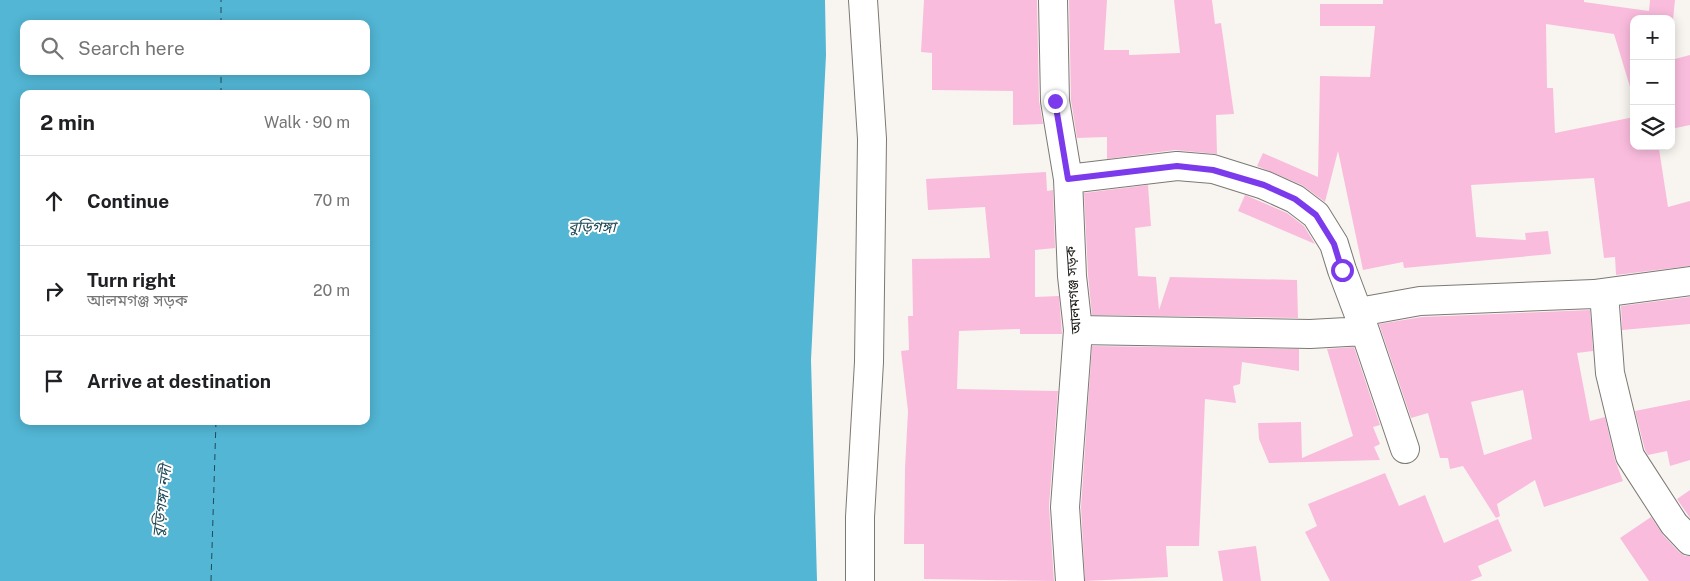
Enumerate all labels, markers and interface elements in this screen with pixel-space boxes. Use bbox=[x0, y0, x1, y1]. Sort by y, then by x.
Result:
map controls bbox=[1630, 15, 1675, 150]
button: + bbox=[1630, 15, 1675, 60]
search box bbox=[20, 20, 370, 75]
icon: search bbox=[38, 34, 66, 62]
text: Search here bbox=[78, 37, 185, 59]
button: − bbox=[1630, 60, 1675, 105]
route end bbox=[1044, 90, 1067, 113]
button: layers bbox=[1630, 105, 1675, 150]
text: 2 min bbox=[40, 110, 95, 135]
text: Walk · 90 m bbox=[264, 113, 350, 132]
icon: ahead bbox=[40, 187, 68, 215]
text: Continue bbox=[87, 190, 169, 212]
text: 70 m bbox=[313, 191, 350, 210]
water label: বুড়িগঙ্গা bbox=[568, 218, 619, 236]
street label: আলমগঞ্জ সড়ক bbox=[1062, 245, 1084, 336]
route start bbox=[1331, 259, 1354, 282]
text: Turn right bbox=[87, 269, 176, 291]
icon: right bbox=[40, 277, 68, 305]
text: 20 m bbox=[313, 281, 350, 300]
text: আলমগঞ্জ সড়ক bbox=[87, 291, 188, 310]
icon: arrive bbox=[40, 367, 68, 395]
text: Arrive at destination bbox=[87, 370, 271, 392]
water label: বুড়িগঙ্গা নদী bbox=[149, 461, 176, 538]

